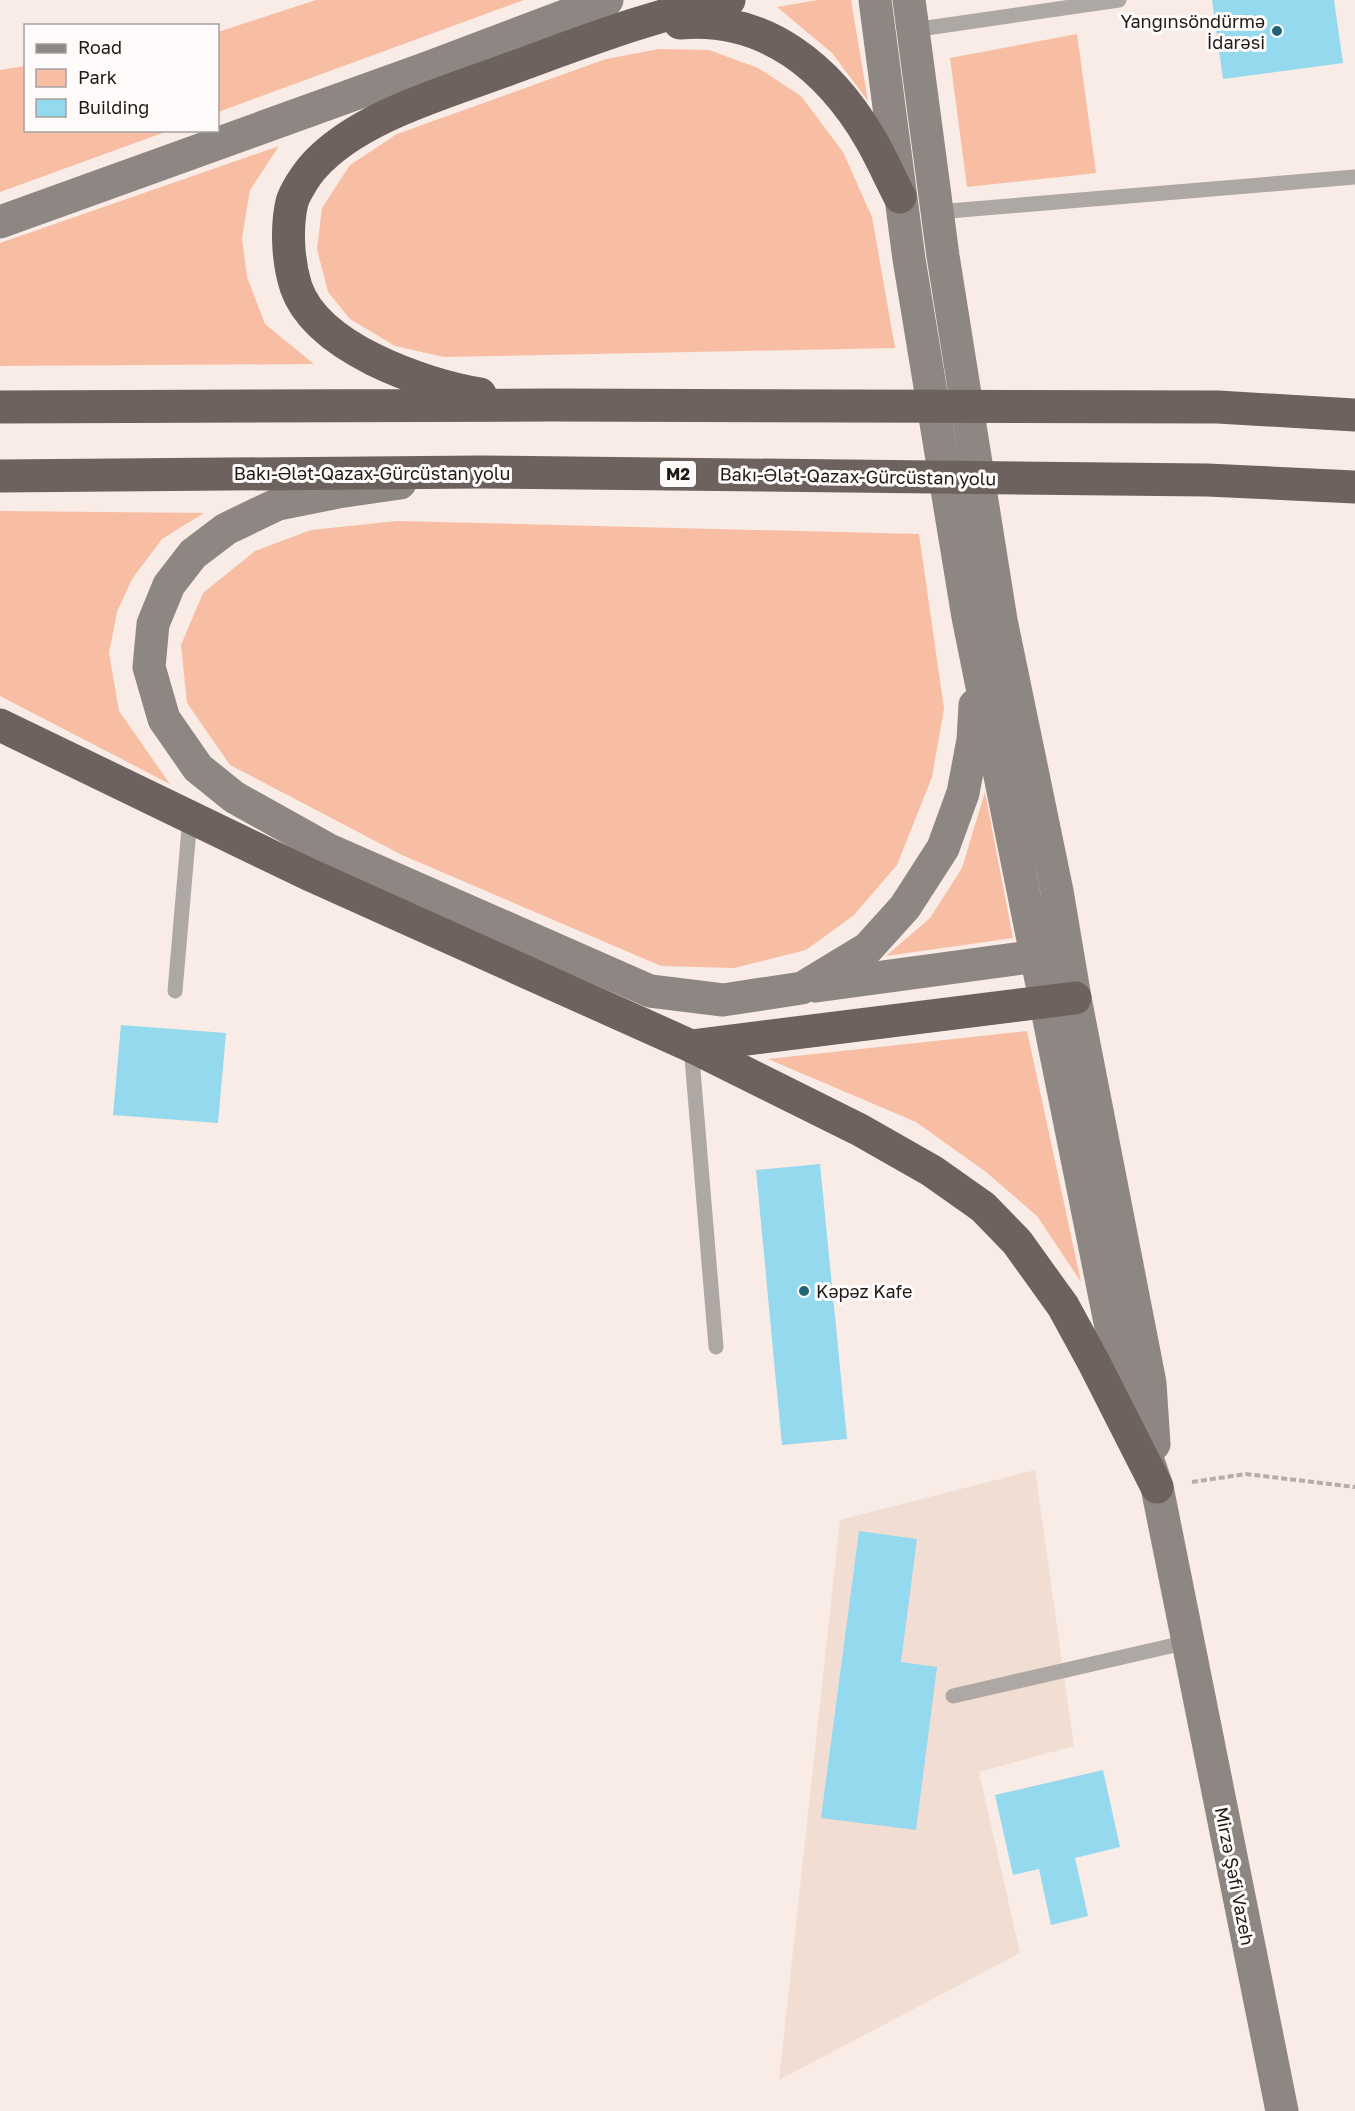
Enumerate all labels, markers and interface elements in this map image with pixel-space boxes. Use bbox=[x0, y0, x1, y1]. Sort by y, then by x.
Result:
place label: Yanğınsöndürmə İdarəsi bbox=[1120, 10, 1265, 53]
legend bbox=[24, 24, 219, 132]
marker: Yanğınsöndürmə İdarəsi bbox=[1270, 24, 1284, 38]
text: Road bbox=[78, 36, 122, 58]
text: Park bbox=[78, 66, 117, 88]
text: Building bbox=[78, 96, 149, 118]
road number: M2 bbox=[660, 461, 696, 487]
street label: Bakı-Ələt-Qazax-Gürcüstan yolu bbox=[234, 462, 510, 484]
street label: Bakı-Ələt-Qazax-Gürcüstan yolu bbox=[719, 463, 997, 489]
place label: Kəpəz Kafe bbox=[816, 1280, 912, 1302]
marker: Kəpəz Kafe bbox=[797, 1284, 811, 1298]
street label: Mirzə Şəfi Vazeh bbox=[1211, 1805, 1259, 1947]

